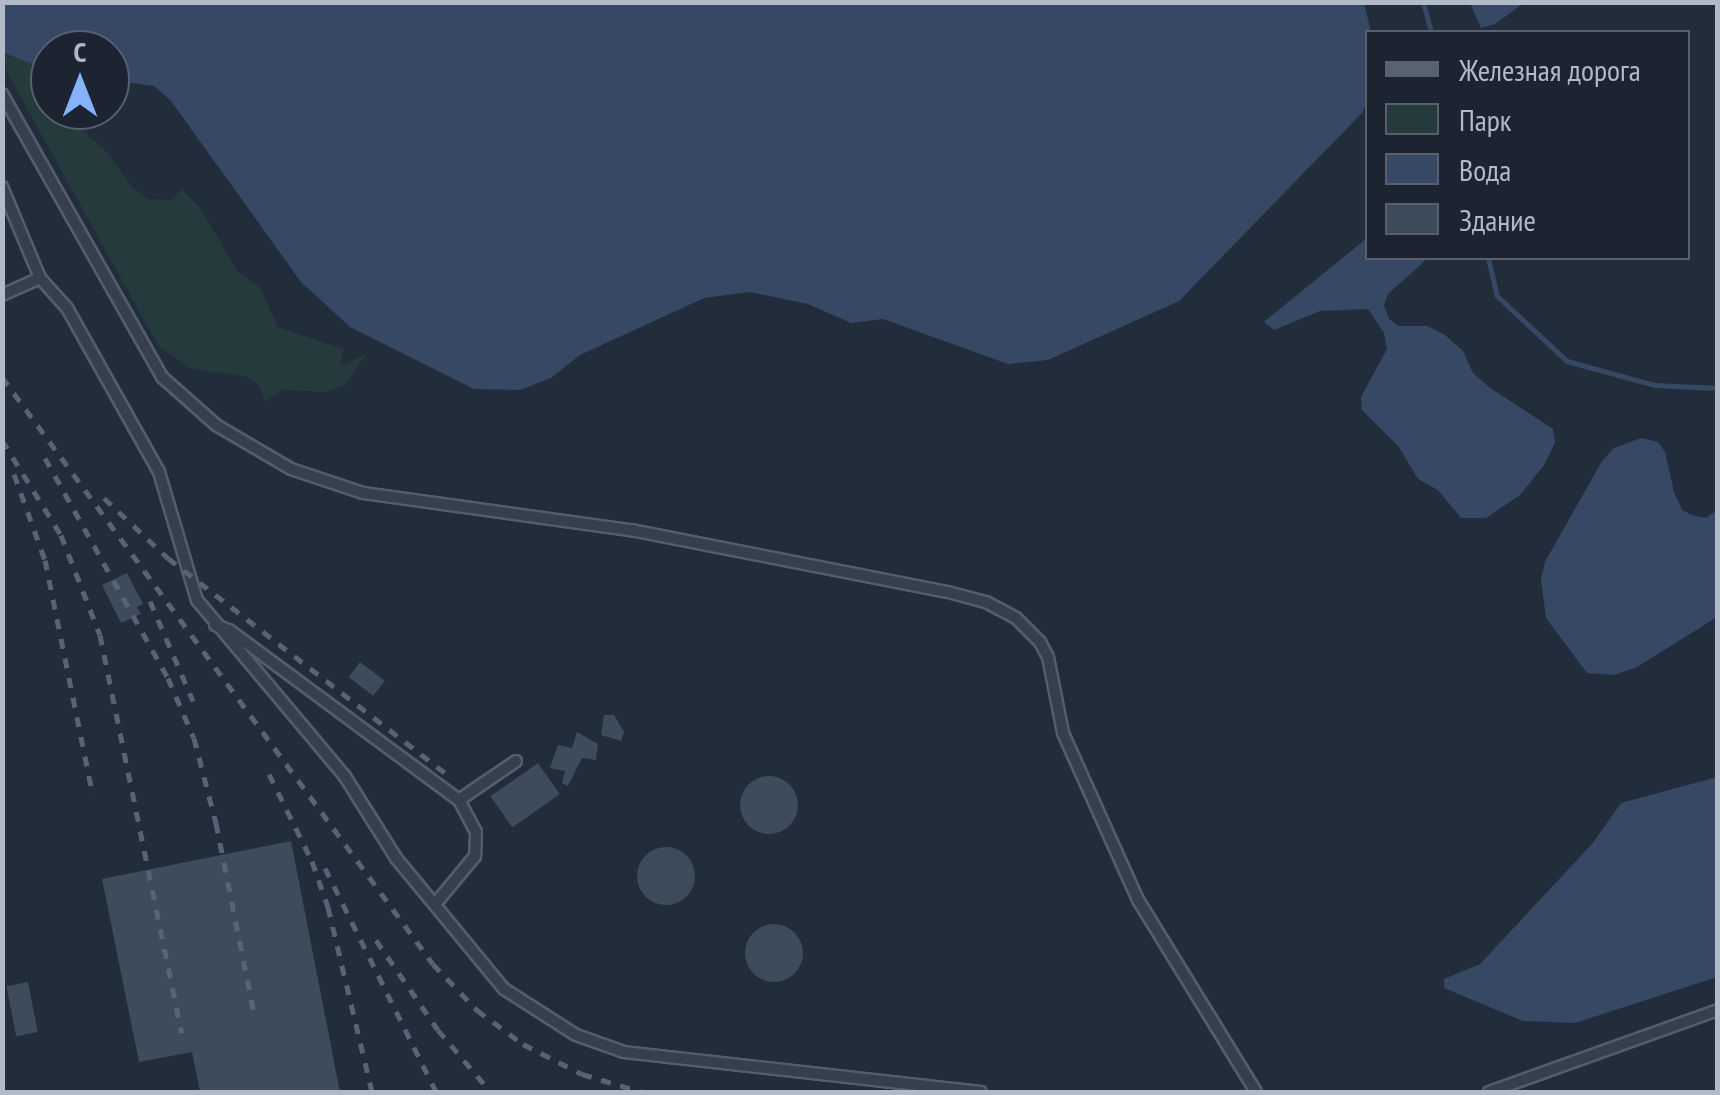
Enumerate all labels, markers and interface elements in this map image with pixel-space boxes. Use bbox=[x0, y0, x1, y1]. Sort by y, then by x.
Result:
north arrow bbox=[30, 30, 130, 130]
legend bbox=[1365, 30, 1690, 260]
text: С bbox=[74, 33, 86, 70]
text: Железная дорога bbox=[1459, 50, 1641, 89]
text: Парк bbox=[1459, 100, 1511, 139]
text: Вода bbox=[1459, 150, 1511, 189]
text: Здание bbox=[1459, 200, 1536, 239]

